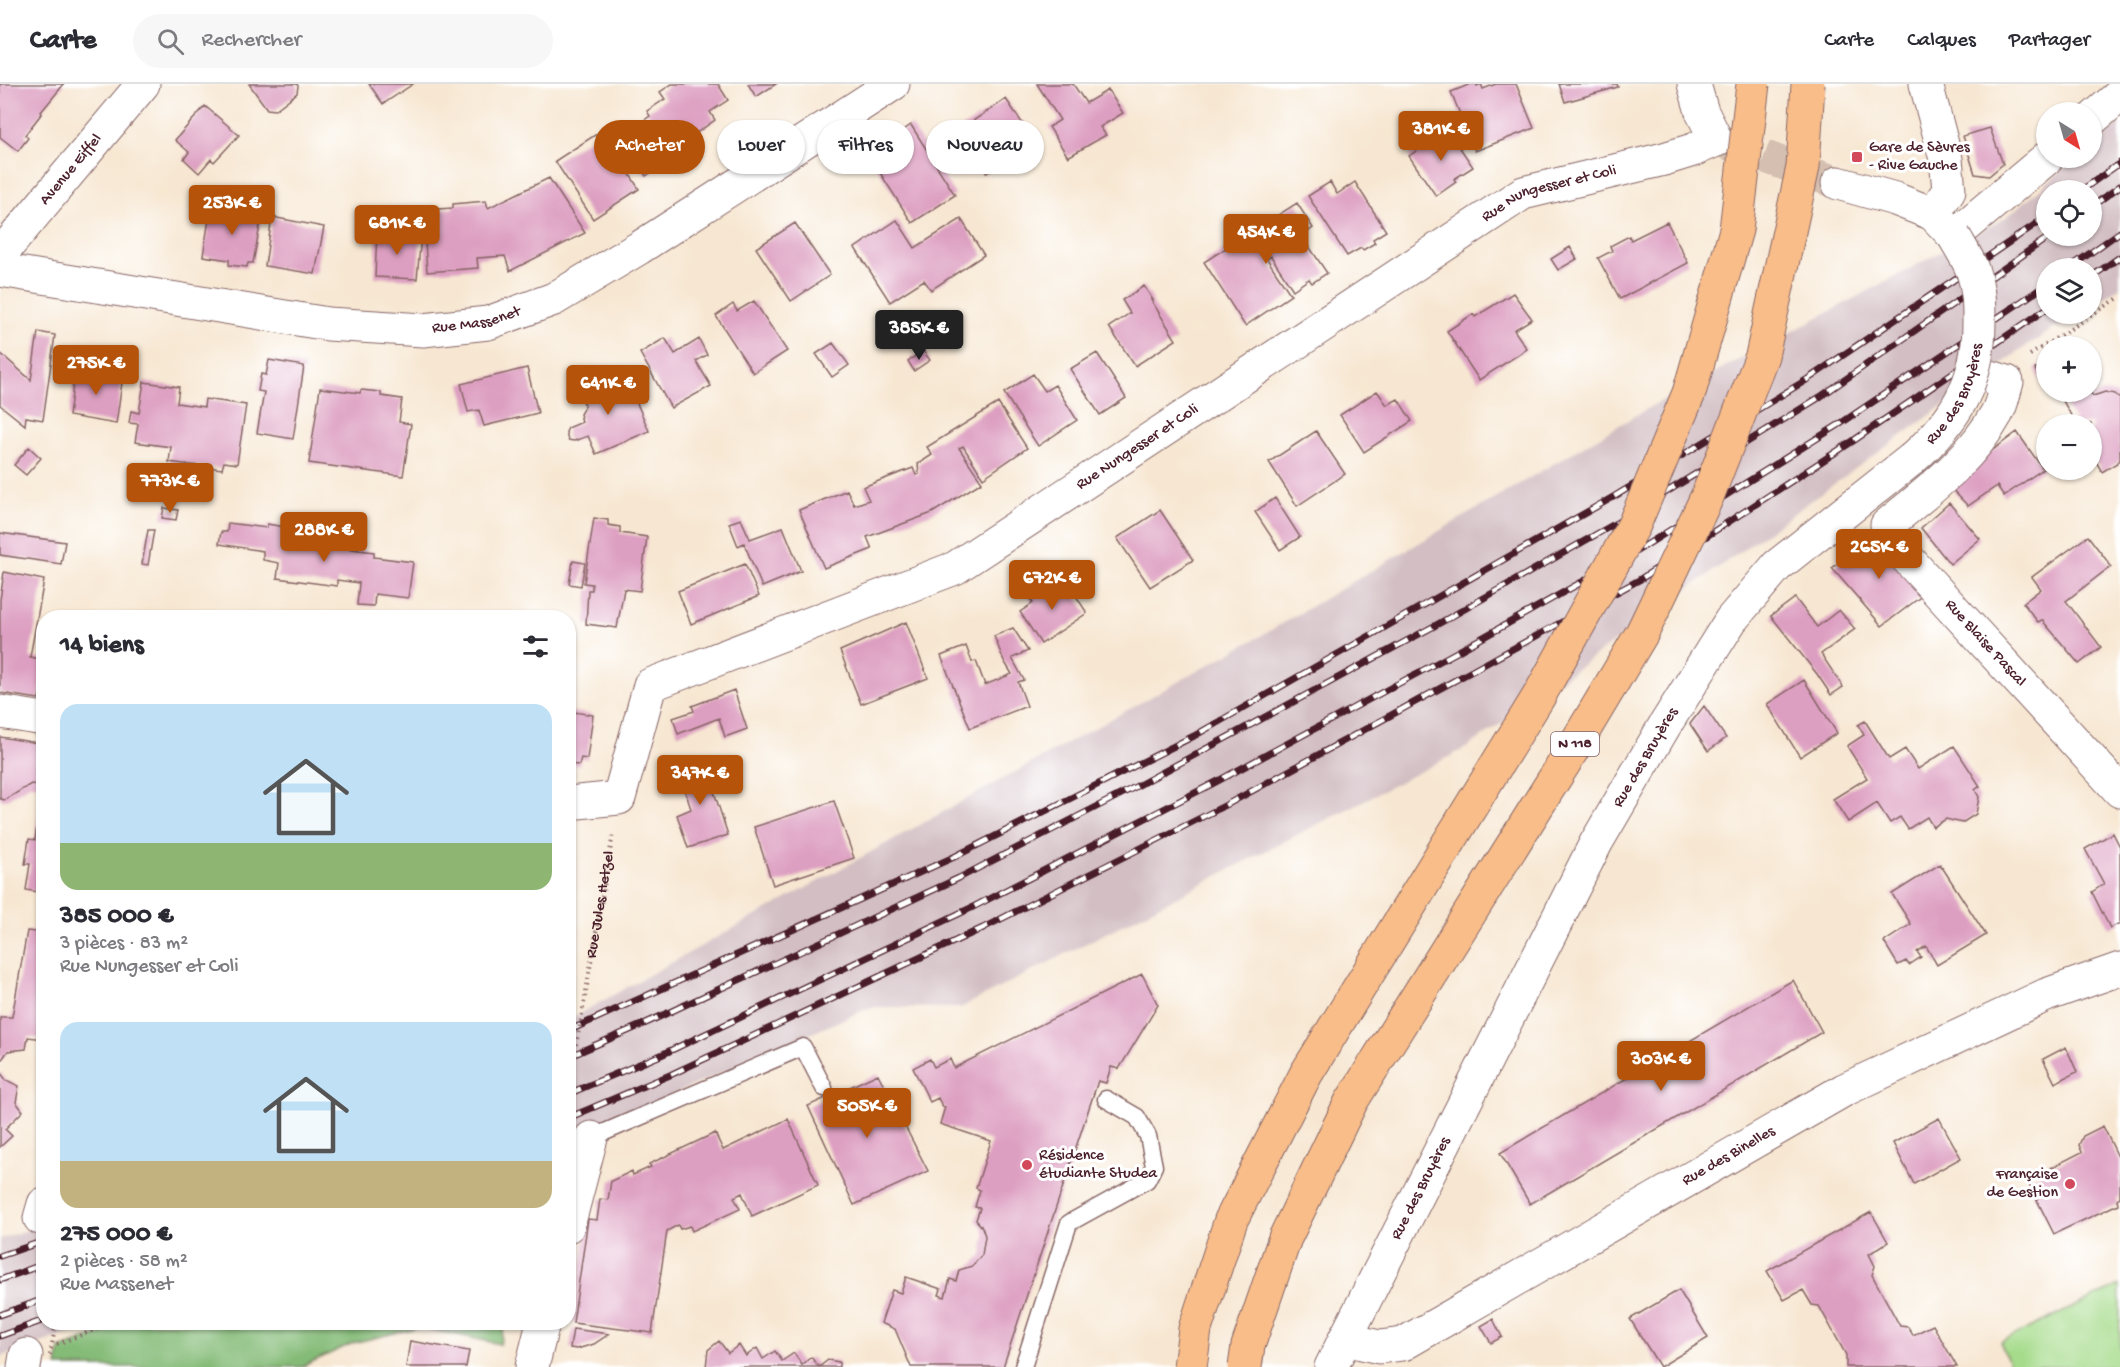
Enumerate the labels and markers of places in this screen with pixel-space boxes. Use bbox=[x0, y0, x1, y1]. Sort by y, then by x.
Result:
pin: 381K € bbox=[1392, 111, 1490, 162]
place label: Gare de Sèvres - Rive Gauche bbox=[1869, 139, 1971, 176]
marker: Gare de Sèvres - Rive Gauche bbox=[1850, 150, 1864, 164]
pin: 253K € bbox=[183, 185, 281, 236]
pin: 681K € bbox=[348, 205, 446, 256]
pin: 454K € bbox=[1217, 214, 1315, 265]
pin: 385K € bbox=[870, 310, 968, 361]
pin: 275K € bbox=[47, 345, 145, 396]
pin: 641K € bbox=[559, 365, 657, 416]
pin: 773K € bbox=[121, 463, 219, 514]
pin: 288K € bbox=[275, 512, 373, 563]
pin: 265K € bbox=[1830, 529, 1928, 580]
pin: 672K € bbox=[1003, 560, 1101, 611]
pin: 347K € bbox=[651, 755, 749, 806]
pin: 303K € bbox=[1612, 1041, 1710, 1092]
pin: 505K € bbox=[818, 1088, 916, 1139]
place label: Résidence étudiante Studea bbox=[1039, 1147, 1158, 1184]
marker: Résidence étudiante Studea bbox=[1020, 1158, 1034, 1172]
place label: Française de Gestion bbox=[1986, 1166, 2059, 1203]
marker: Française de Gestion bbox=[2063, 1177, 2077, 1191]

